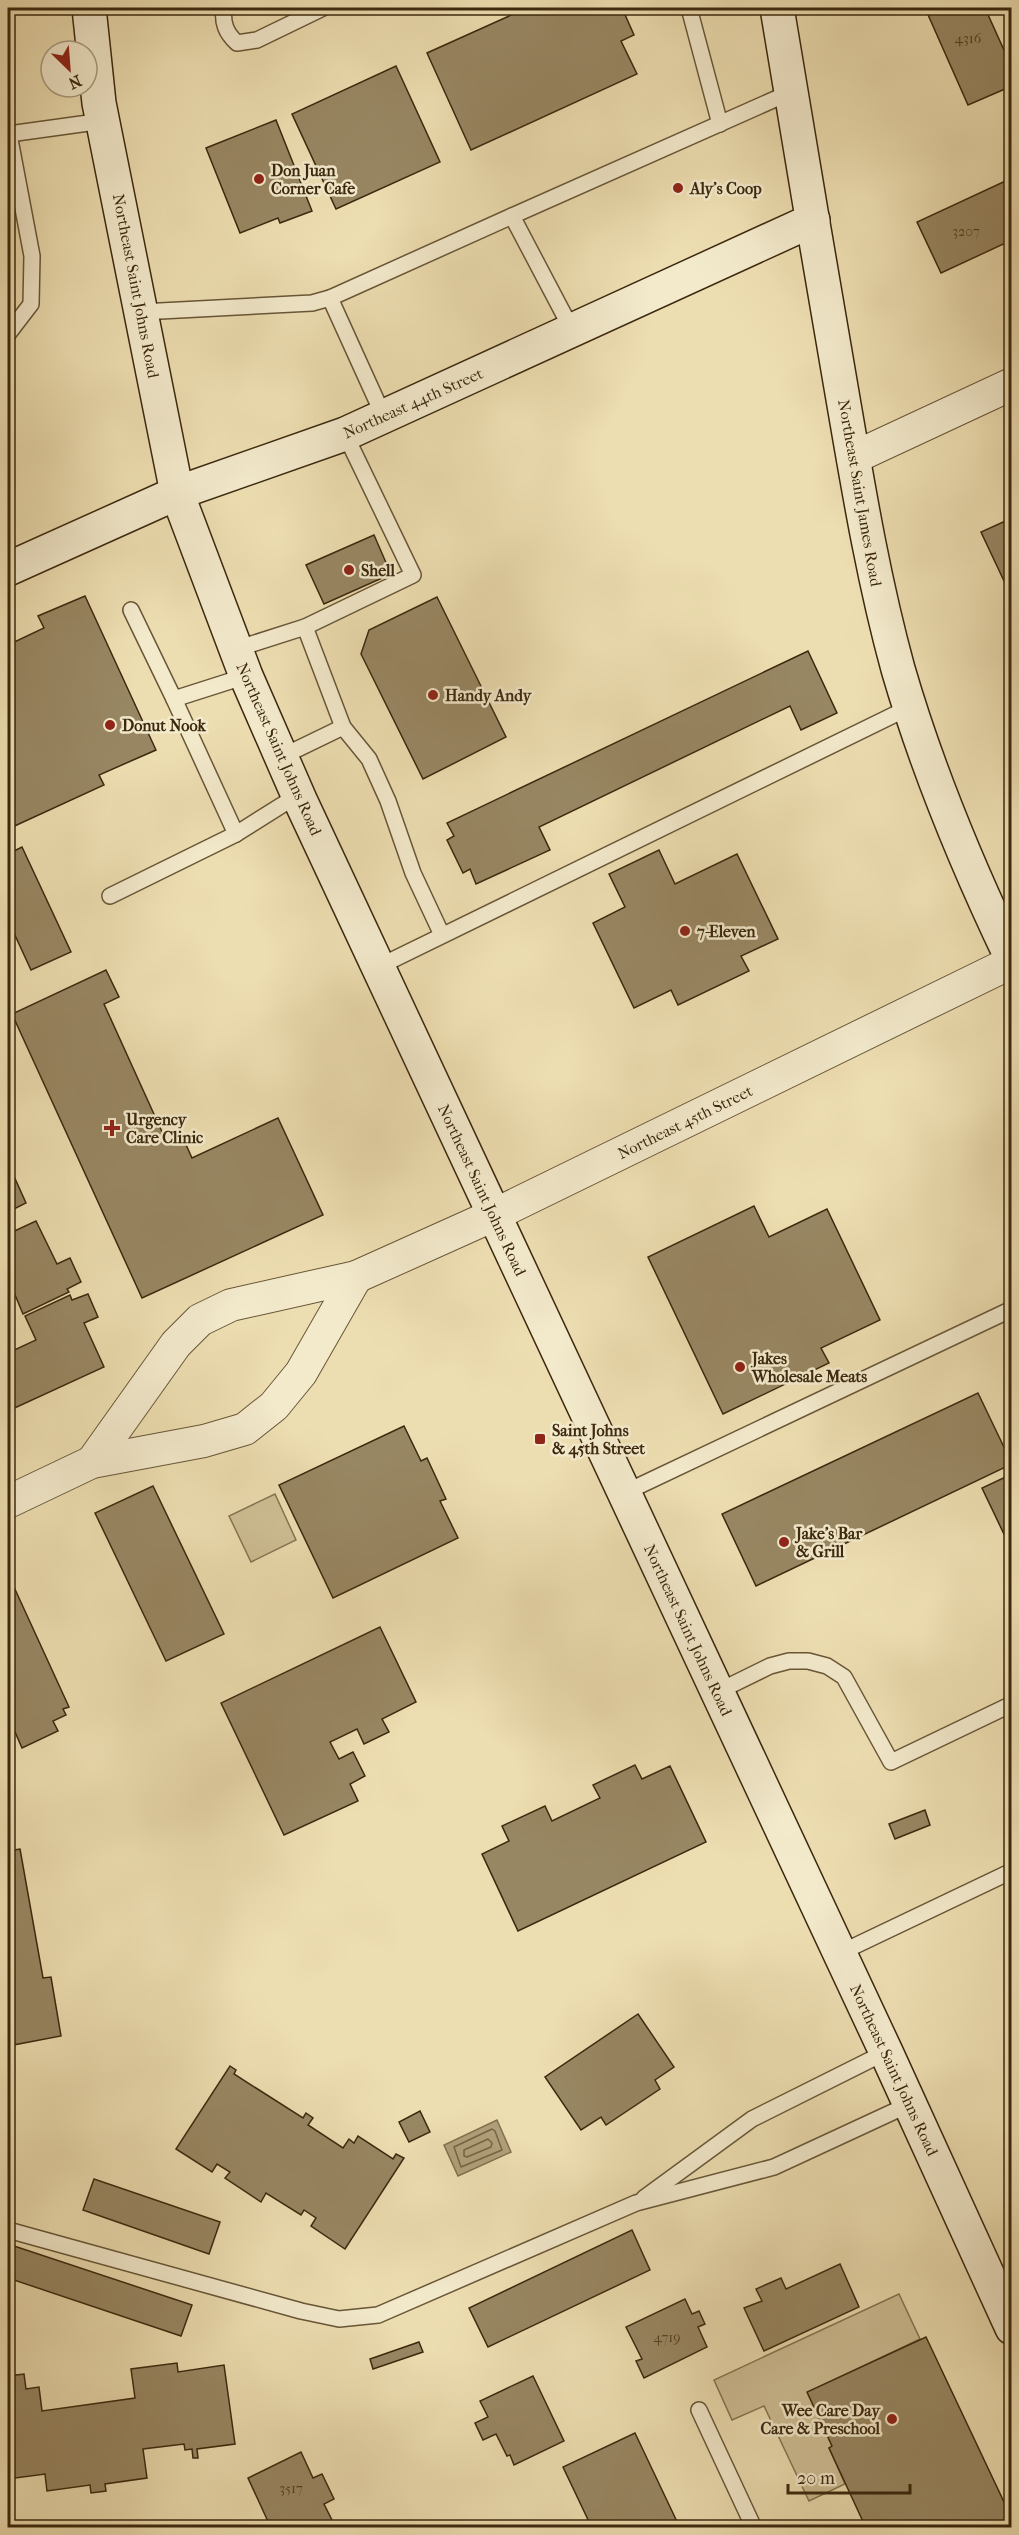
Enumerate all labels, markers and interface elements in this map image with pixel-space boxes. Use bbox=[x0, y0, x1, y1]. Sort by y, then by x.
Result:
house number: 4316 bbox=[955, 30, 982, 47]
north arrow bbox=[39, 39, 99, 99]
text: N bbox=[65, 71, 85, 94]
place label: Don Juan Corner Cafe bbox=[271, 161, 355, 198]
marker: Don Juan Corner Cafe bbox=[252, 172, 266, 186]
place label: Aly's Coop bbox=[689, 179, 762, 199]
marker: Aly's Coop bbox=[671, 181, 685, 195]
street label: Northeast Saint Johns Road bbox=[109, 192, 163, 380]
house number: 3207 bbox=[952, 223, 980, 240]
street label: Northeast 44th Street bbox=[340, 363, 486, 442]
street label: Northeast Saint James Road bbox=[834, 398, 886, 588]
place label: Shell bbox=[361, 561, 395, 580]
marker: Shell bbox=[342, 563, 356, 577]
street label: Northeast Saint Johns Road bbox=[232, 660, 326, 839]
place label: Handy Andy bbox=[445, 686, 533, 706]
marker: Handy Andy bbox=[426, 688, 440, 702]
place label: Donut Nook bbox=[122, 716, 206, 735]
marker: Donut Nook bbox=[103, 718, 117, 732]
place label: 7-Eleven bbox=[696, 922, 756, 941]
marker: 7-Eleven bbox=[678, 924, 692, 938]
street label: Northeast 45th Street bbox=[614, 1081, 756, 1163]
street label: Northeast Saint Johns Road bbox=[434, 1101, 530, 1279]
place label: Urgency Care Clinic bbox=[125, 1110, 203, 1147]
marker: Urgency Care Clinic bbox=[103, 1119, 121, 1137]
place label: Jakes Wholesale Meats bbox=[750, 1349, 867, 1386]
marker: Jakes Wholesale Meats bbox=[733, 1360, 747, 1374]
place label: Saint Johns & 45th Street bbox=[552, 1421, 645, 1459]
marker: Saint Johns & 45th Street bbox=[533, 1432, 547, 1446]
place label: Jake's Bar & Grill bbox=[794, 1524, 863, 1561]
marker: Jake's Bar & Grill bbox=[777, 1535, 791, 1549]
street label: Northeast Saint Johns Road bbox=[640, 1541, 736, 1719]
street label: Northeast Saint Johns Road bbox=[846, 1981, 942, 2159]
house number: 4719 bbox=[654, 2329, 680, 2346]
place label: Wee Care Day Care & Preschool bbox=[761, 2401, 881, 2438]
marker: Wee Care Day Care & Preschool bbox=[885, 2412, 899, 2426]
scale bar bbox=[788, 2457, 910, 2495]
text: 20 m bbox=[797, 2468, 835, 2489]
house number: 3517 bbox=[279, 2480, 303, 2497]

